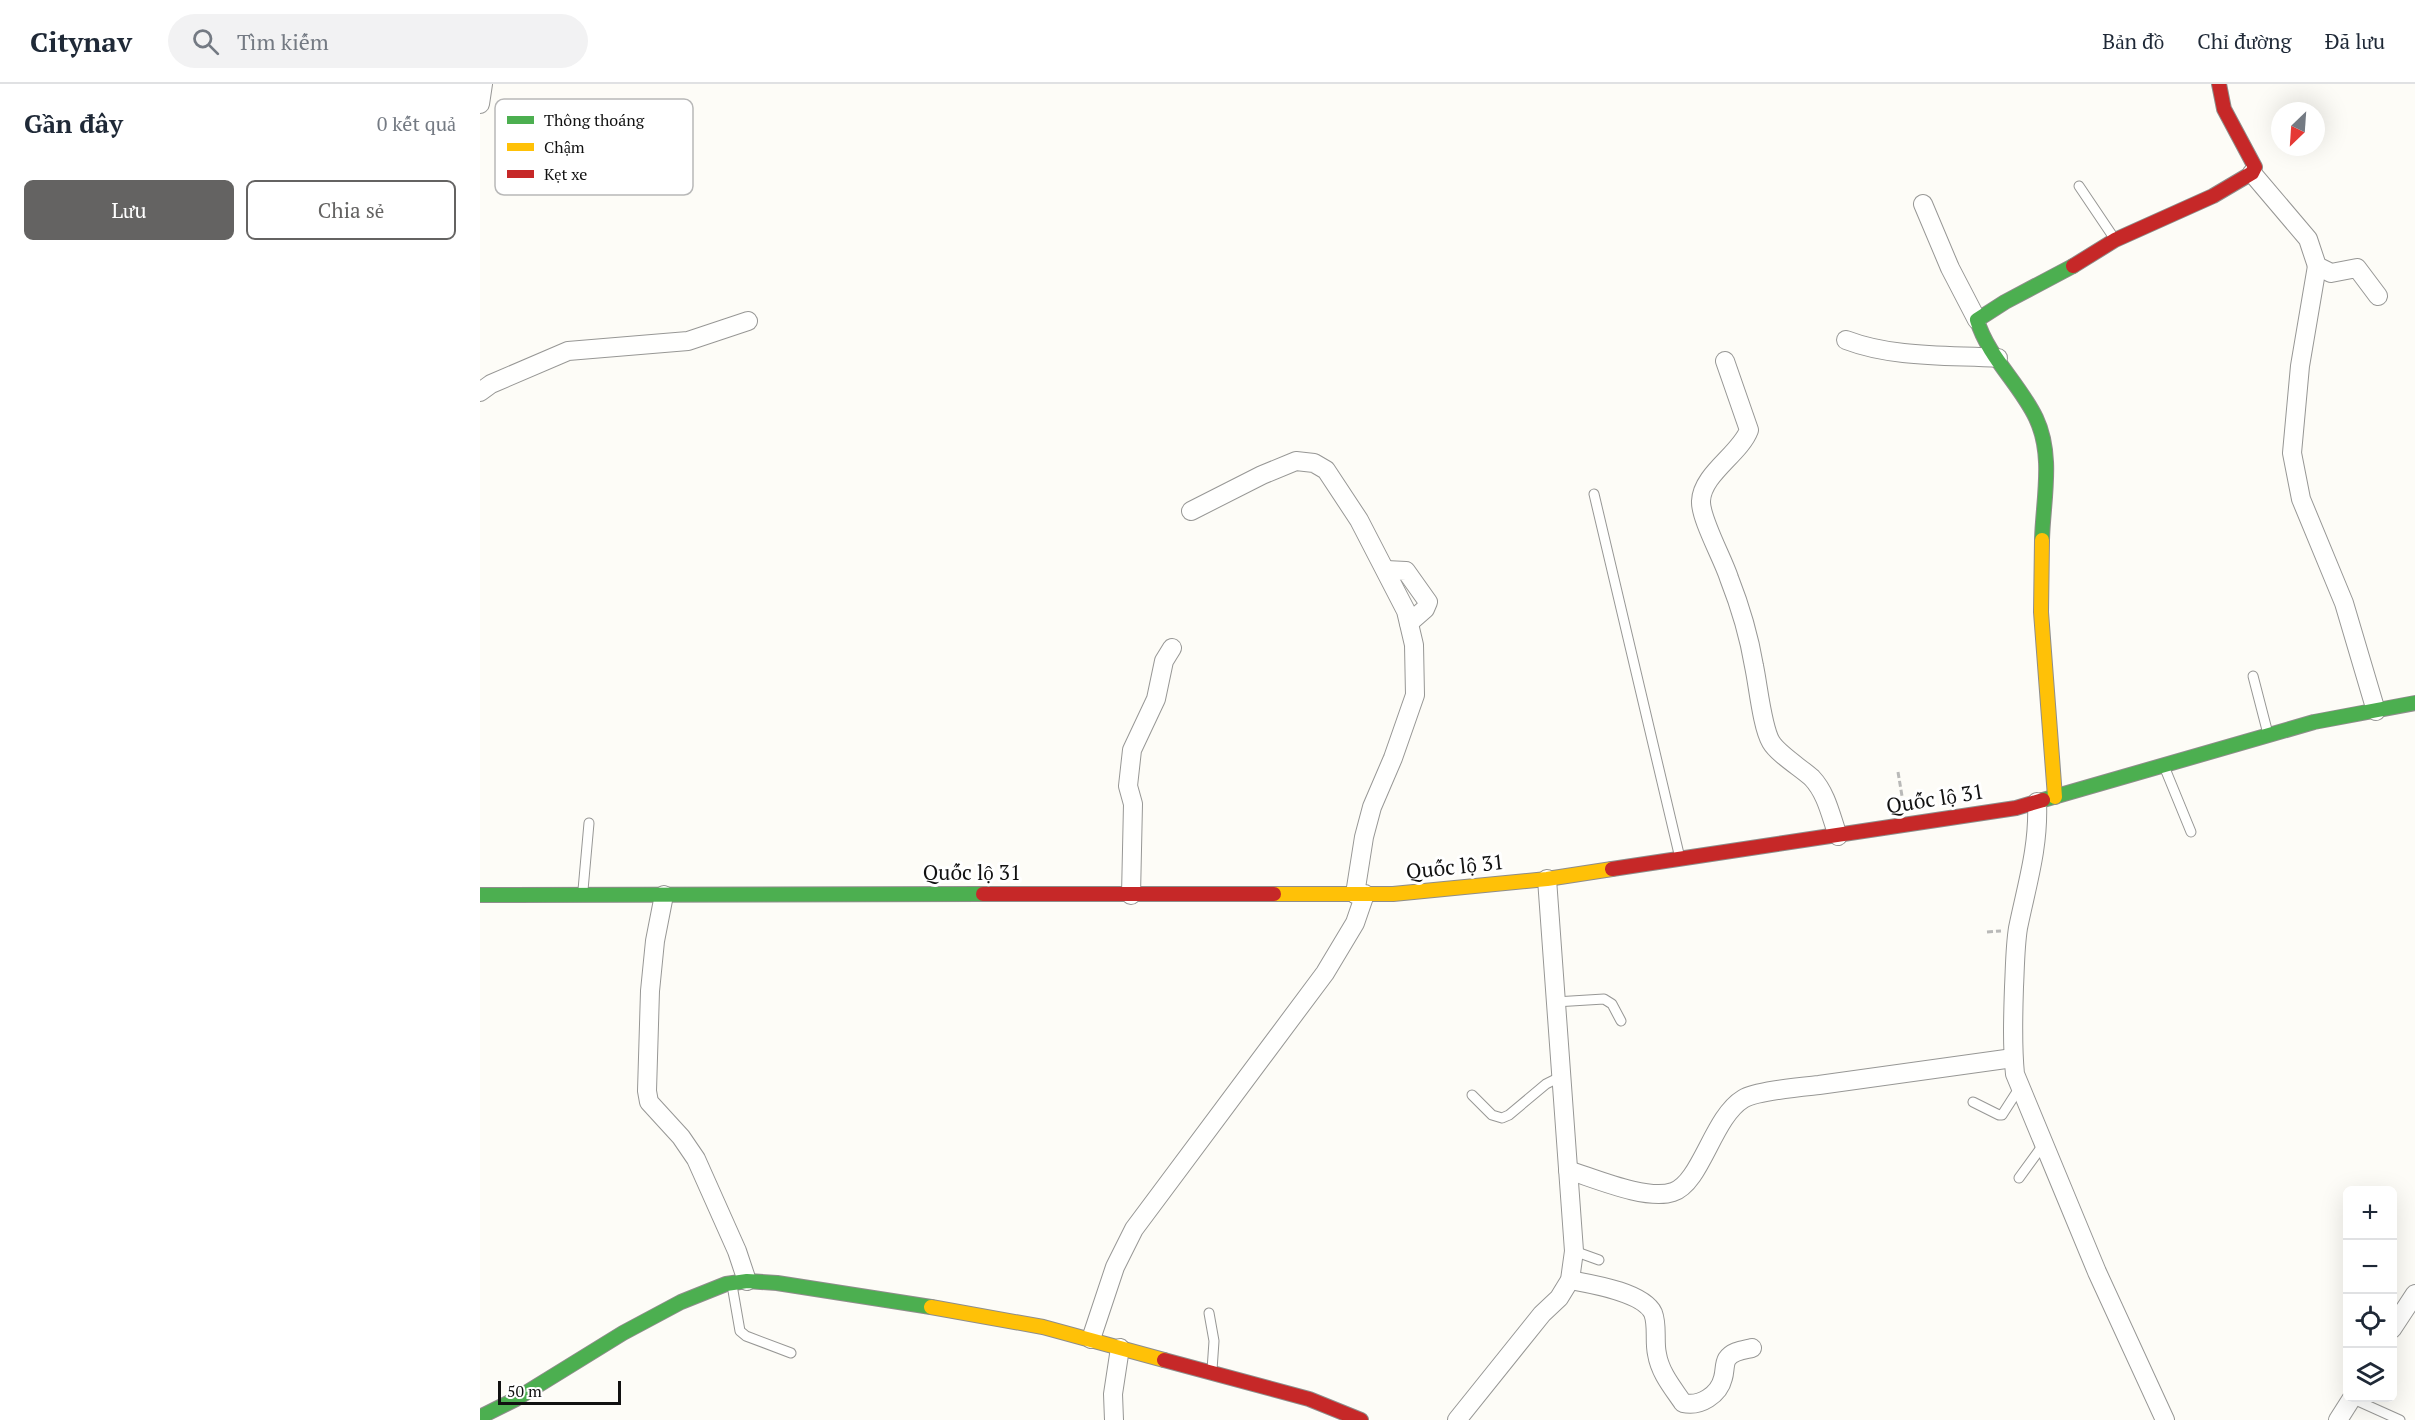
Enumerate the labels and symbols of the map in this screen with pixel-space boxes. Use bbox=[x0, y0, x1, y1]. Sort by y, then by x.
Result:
legend bbox=[495, 99, 693, 195]
north arrow bbox=[2271, 102, 2325, 156]
text: Thông thoáng bbox=[544, 109, 645, 131]
text: Chậm bbox=[544, 136, 585, 158]
text: Kẹt xe bbox=[544, 163, 587, 185]
street label: Quốc lộ 31 bbox=[1884, 776, 1986, 820]
street label: Quốc lộ 31 bbox=[1404, 847, 1505, 885]
street label: Quốc lộ 31 bbox=[923, 858, 1021, 886]
scale bar bbox=[498, 1378, 621, 1406]

